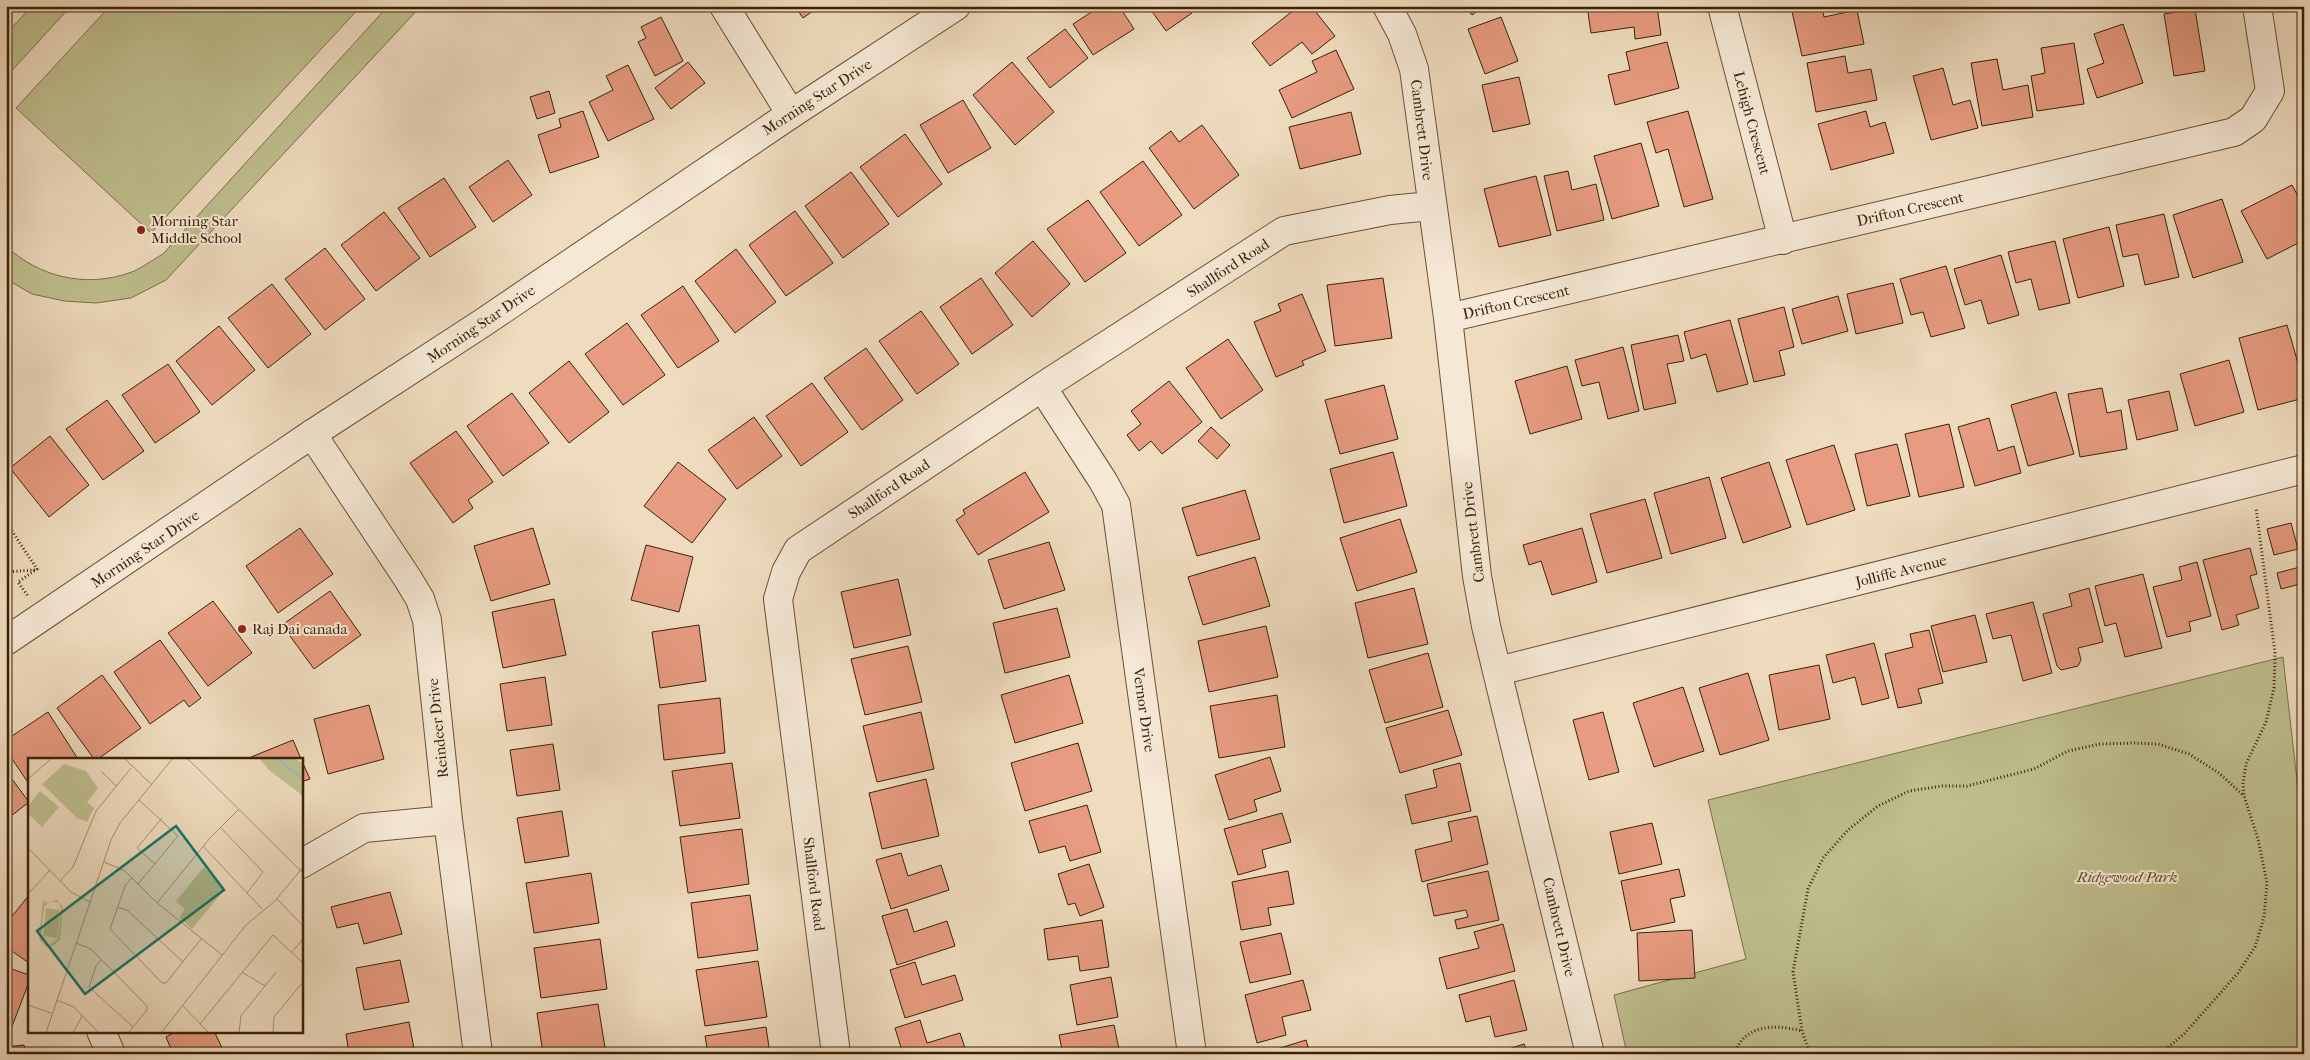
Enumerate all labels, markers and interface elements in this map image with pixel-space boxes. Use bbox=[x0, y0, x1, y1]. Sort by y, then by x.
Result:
street label: Morning Star Drive bbox=[759, 55, 876, 139]
street label: Lehigh Crescent bbox=[1730, 69, 1775, 177]
street label: Cambrett Drive bbox=[1407, 79, 1437, 182]
street label: Drifton Crescent bbox=[1855, 188, 1966, 230]
place label: Morning Star Middle School bbox=[151, 212, 242, 247]
marker: Morning Star Middle School bbox=[135, 224, 147, 236]
street label: Shallford Road bbox=[1183, 234, 1273, 301]
street label: Morning Star Drive bbox=[423, 281, 539, 367]
street label: Drifton Crescent bbox=[1461, 281, 1572, 323]
street label: Shallford Road bbox=[845, 455, 934, 523]
street label: Cambrett Drive bbox=[1458, 480, 1488, 583]
street label: Morning Star Drive bbox=[87, 506, 203, 592]
street label: Jolliffe Avenue bbox=[1853, 551, 1949, 591]
place label: Raj Dai canada bbox=[252, 620, 348, 638]
marker: Raj Dai canada bbox=[236, 623, 248, 635]
street label: Vernor Drive bbox=[1129, 666, 1159, 754]
street label: Reindeer Drive bbox=[424, 677, 452, 779]
inset map bbox=[28, 758, 302, 1032]
street label: Shallford Road bbox=[799, 836, 829, 933]
park label: Ridgewood Park bbox=[2076, 868, 2177, 886]
street label: Cambrett Drive bbox=[1539, 876, 1579, 979]

